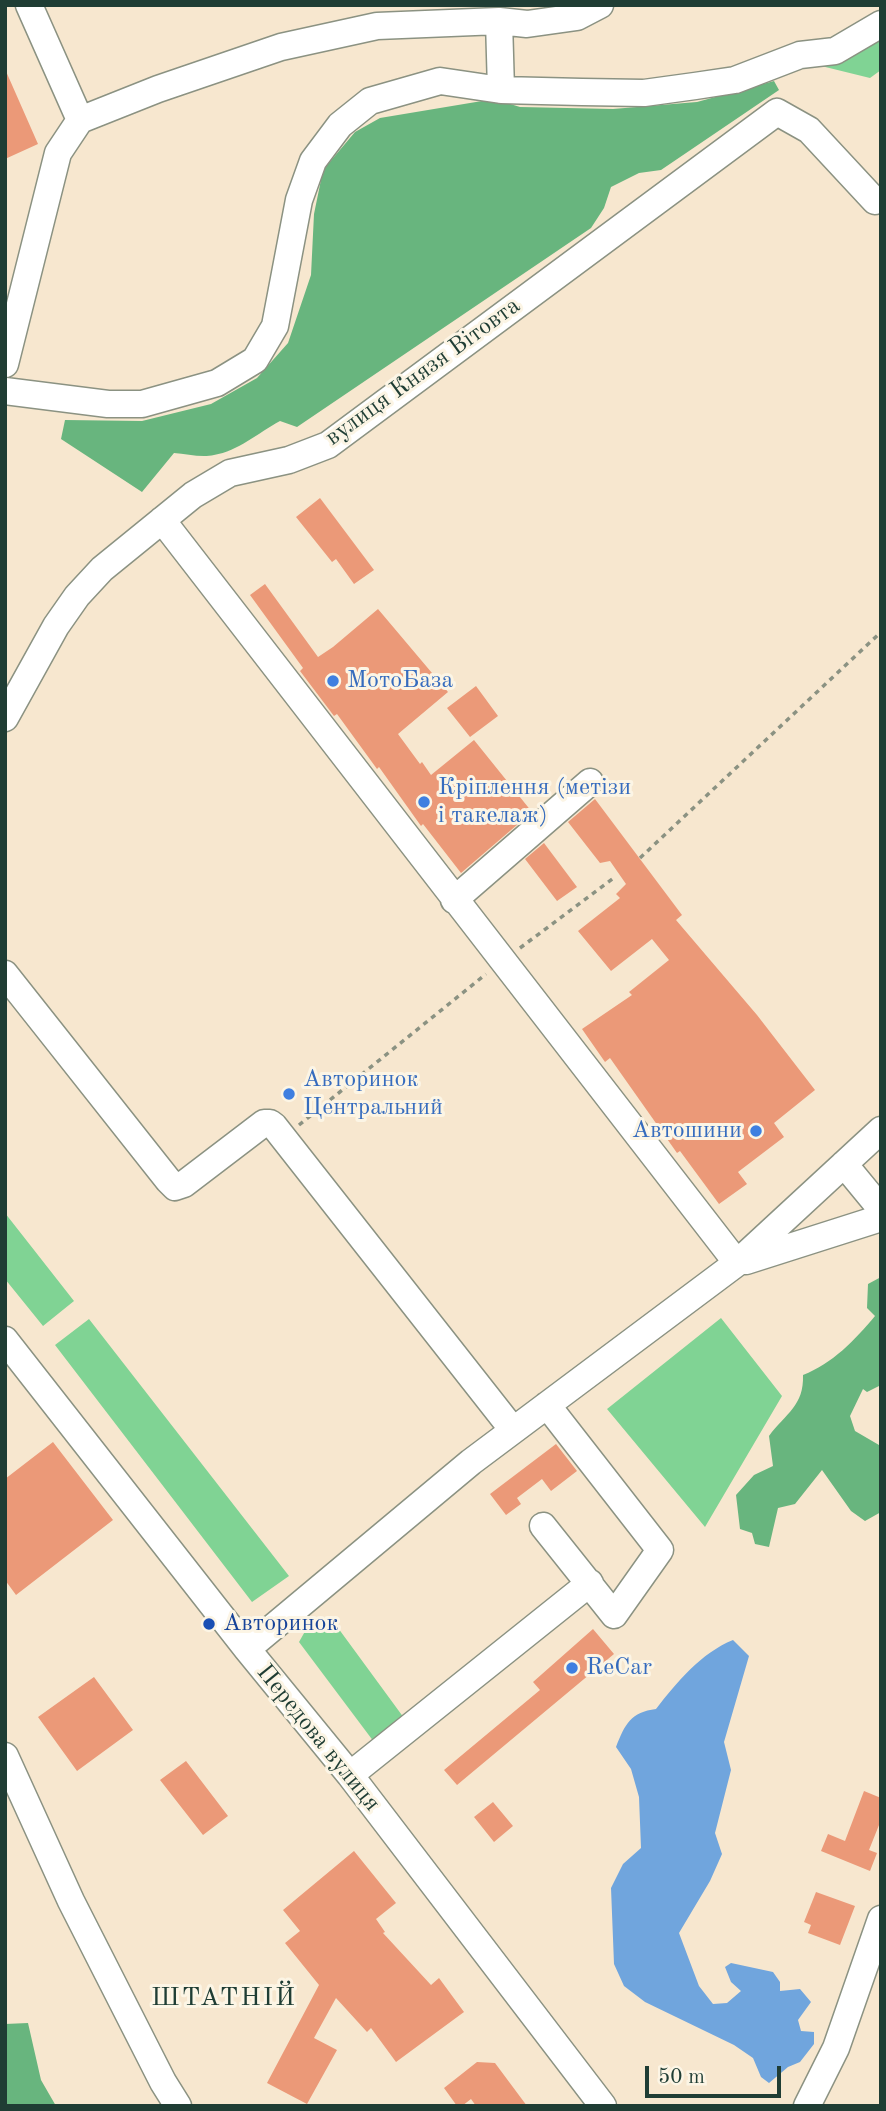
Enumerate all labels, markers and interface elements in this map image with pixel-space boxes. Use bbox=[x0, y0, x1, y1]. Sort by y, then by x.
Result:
street label: вулиця Князя Вітовта bbox=[320, 292, 526, 452]
place label: МотоБаза bbox=[347, 667, 453, 695]
marker: МотоБаза bbox=[325, 673, 341, 689]
place label: Кріплення (метізи і такелаж) bbox=[438, 774, 631, 830]
marker: Кріплення (метізи і такелаж) bbox=[416, 794, 432, 810]
place label: Авторинок Центральний bbox=[303, 1066, 443, 1122]
marker: Авторинок Центральний bbox=[281, 1086, 297, 1102]
place label: Автошини bbox=[632, 1117, 742, 1145]
marker: Автошини bbox=[748, 1123, 764, 1139]
place label: Авторинок bbox=[223, 1610, 339, 1638]
marker: Авторинок bbox=[201, 1616, 217, 1632]
place label: ReCar bbox=[586, 1654, 652, 1682]
street label: Передова вулиця bbox=[250, 1659, 386, 1817]
marker: ReCar bbox=[564, 1660, 580, 1676]
district label: ШТАТНІЙ bbox=[152, 1982, 296, 2014]
scale bar bbox=[648, 2052, 784, 2096]
text: 50 m bbox=[658, 2067, 705, 2088]

